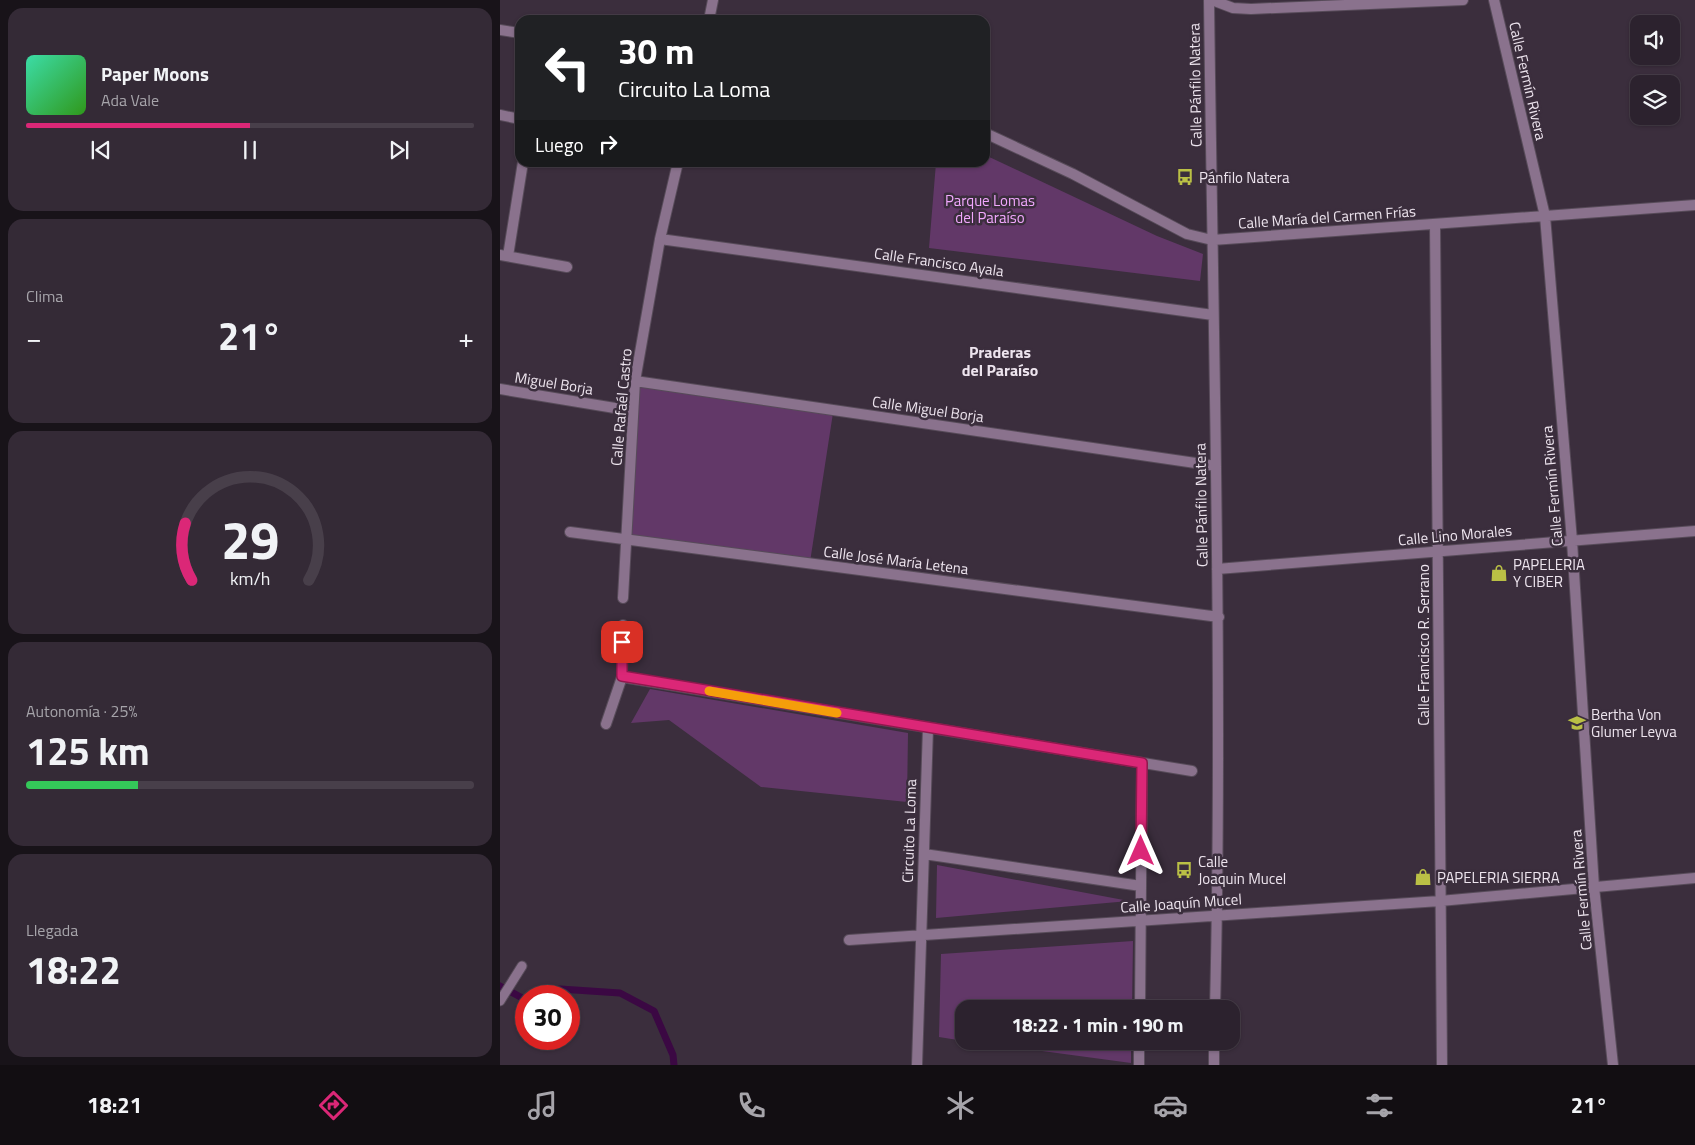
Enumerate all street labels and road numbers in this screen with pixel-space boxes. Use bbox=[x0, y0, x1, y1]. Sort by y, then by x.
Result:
street label: Calle Fermín Rivera bbox=[1503, 19, 1553, 143]
street label: Calle Pánfilo Natera bbox=[1182, 22, 1208, 147]
street label: Calle María del Carmen Frías bbox=[1237, 199, 1417, 235]
street label: Calle Francisco Ayala bbox=[873, 242, 1006, 283]
street label: Calle Rafaél Castro bbox=[604, 347, 638, 467]
street label: Miguel Borja bbox=[513, 365, 595, 401]
street label: Calle Miguel Borja bbox=[871, 390, 986, 428]
street label: Calle Fermín Rivera bbox=[1535, 424, 1569, 547]
street label: Calle Pánfilo Natera bbox=[1188, 442, 1214, 567]
street label: Calle Lino Morales bbox=[1397, 519, 1513, 551]
street label: Calle José María Letena bbox=[822, 540, 970, 580]
street label: Calle Francisco R. Serrano bbox=[1412, 564, 1435, 726]
street label: Circuito La Loma bbox=[896, 778, 922, 883]
street label: Calle Fermín Rivera bbox=[1564, 828, 1598, 951]
street label: Calle Joaquín Mucel bbox=[1119, 887, 1243, 919]

